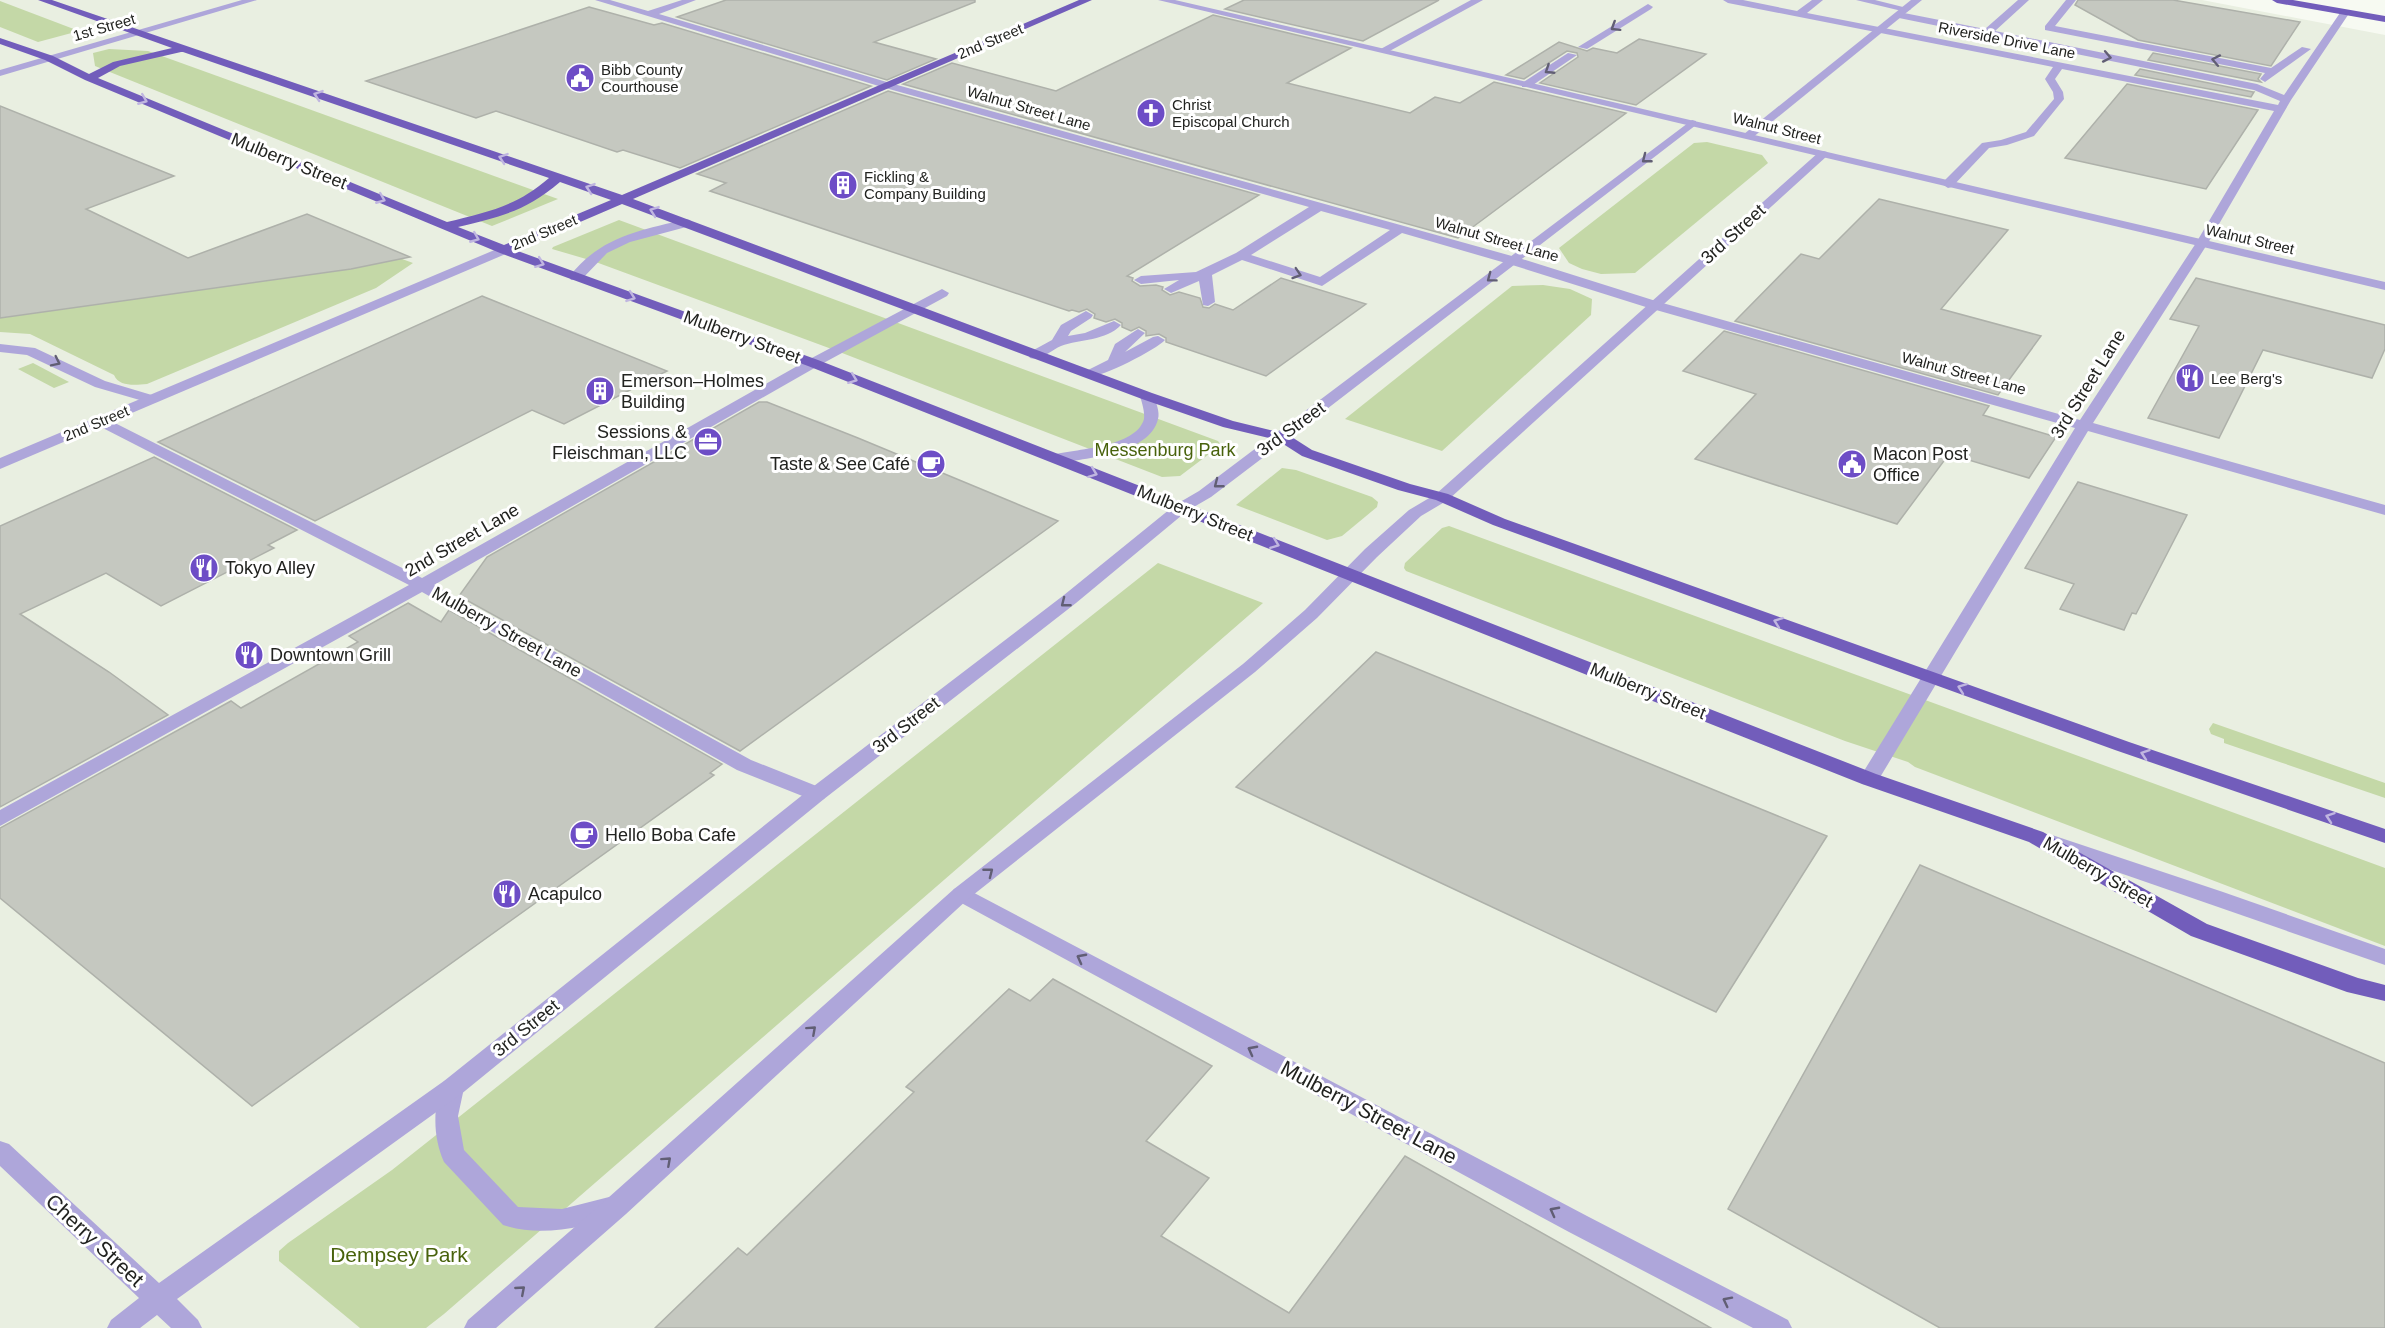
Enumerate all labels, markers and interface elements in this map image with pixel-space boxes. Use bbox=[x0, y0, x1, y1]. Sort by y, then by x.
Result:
street label: 1st Street bbox=[71, 10, 138, 44]
street label: Riverside Drive Lane bbox=[1937, 18, 2077, 62]
street label: 2nd Street bbox=[955, 19, 1026, 62]
one-way arrow bbox=[1611, 20, 1622, 31]
one-way arrow bbox=[2101, 50, 2111, 63]
one-way arrow bbox=[2211, 54, 2221, 67]
place label: Bibb County Courthouse bbox=[601, 61, 683, 95]
public building icon: Bibb County Courthouse bbox=[564, 62, 596, 94]
one-way arrow bbox=[1545, 63, 1556, 74]
street label: Walnut Street Lane bbox=[965, 82, 1093, 134]
one-way arrow bbox=[313, 89, 324, 102]
one-way arrow bbox=[136, 93, 147, 105]
place label: Christ Episcopal Church bbox=[1172, 96, 1290, 130]
church icon: Christ Episcopal Church bbox=[1135, 97, 1167, 129]
street label: Walnut Street bbox=[1731, 109, 1824, 147]
street label: Mulberry Street bbox=[228, 129, 350, 193]
one-way arrow bbox=[1642, 152, 1653, 163]
one-way arrow bbox=[498, 153, 508, 166]
place label: Fickling & Company Building bbox=[864, 168, 986, 202]
building icon: Fickling & Company Building bbox=[827, 169, 859, 201]
one-way arrow bbox=[585, 183, 595, 196]
one-way arrow bbox=[375, 192, 386, 204]
street label: 3rd Street bbox=[1697, 200, 1769, 268]
one-way arrow bbox=[649, 206, 660, 219]
street label: 2nd Street bbox=[509, 210, 580, 253]
street label: Walnut Street Lane bbox=[1433, 213, 1561, 265]
street label: Walnut Street bbox=[2204, 221, 2297, 258]
one-way arrow bbox=[469, 231, 480, 243]
one-way arrow bbox=[534, 256, 545, 268]
one-way arrow bbox=[1291, 267, 1302, 279]
one-way arrow bbox=[1487, 270, 1498, 281]
one-way arrow bbox=[625, 289, 636, 302]
street label: Mulberry Street bbox=[681, 307, 803, 367]
street label: 3rd Street Lane bbox=[2047, 326, 2129, 442]
street label: Walnut Street Lane bbox=[1900, 348, 2028, 398]
one-way arrow bbox=[50, 355, 60, 366]
restaurant icon: Lee Berg's bbox=[2174, 362, 2206, 394]
place label: Lee Berg's bbox=[2211, 370, 2282, 387]
place label: Emerson–Holmes Building bbox=[621, 371, 764, 412]
one-way arrow bbox=[847, 372, 858, 384]
building icon: Emerson–Holmes Building bbox=[584, 375, 616, 407]
street label: 3rd Street bbox=[1253, 398, 1329, 460]
street label: 2nd Street bbox=[61, 401, 132, 444]
place label: Sessions & Fleischman, LLC bbox=[552, 422, 687, 463]
office icon: Sessions & Fleischman, LLC bbox=[692, 426, 724, 458]
park label: Messenburg Park bbox=[1094, 440, 1237, 460]
place label: Macon Post Office bbox=[1873, 444, 1968, 485]
cafe icon: Taste & See Café bbox=[915, 448, 947, 480]
public building icon: Macon Post Office bbox=[1836, 448, 1868, 480]
place label: Taste & See Café bbox=[770, 454, 910, 474]
one-way arrow bbox=[1088, 465, 1098, 478]
one-way arrow bbox=[1214, 476, 1225, 487]
street label: Mulberry Street bbox=[1134, 481, 1256, 545]
street label: 2nd Street Lane bbox=[402, 499, 522, 581]
one-way arrow bbox=[1269, 537, 1280, 549]
restaurant icon: Tokyo Alley bbox=[188, 552, 220, 584]
place label: Tokyo Alley bbox=[225, 558, 315, 578]
street label: Mulberry Street Lane bbox=[429, 583, 585, 681]
one-way arrow bbox=[1060, 596, 1071, 607]
one-way arrow bbox=[1773, 616, 1784, 629]
restaurant icon: Downtown Grill bbox=[233, 639, 265, 671]
place label: Downtown Grill bbox=[270, 645, 391, 665]
street label: Mulberry Street bbox=[1587, 659, 1709, 723]
one-way arrow bbox=[1957, 682, 1968, 695]
street label: 3rd Street bbox=[869, 693, 943, 757]
one-way arrow bbox=[2140, 748, 2151, 761]
one-way arrow bbox=[2325, 811, 2336, 824]
cafe icon: Hello Boba Cafe bbox=[568, 819, 600, 851]
place label: Hello Boba Cafe bbox=[605, 825, 736, 845]
street label: Mulberry Street bbox=[2040, 833, 2156, 911]
one-way arrow bbox=[982, 869, 993, 880]
restaurant icon: Acapulco bbox=[491, 878, 523, 910]
place label: Acapulco bbox=[528, 884, 602, 904]
one-way arrow bbox=[1076, 954, 1087, 965]
street label: 3rd Street bbox=[489, 995, 563, 1061]
one-way arrow bbox=[805, 1026, 816, 1037]
one-way arrow bbox=[1248, 1046, 1259, 1057]
street label: Mulberry Street Lane bbox=[1277, 1056, 1461, 1168]
one-way arrow bbox=[661, 1157, 671, 1168]
street label: Cherry Street bbox=[41, 1189, 149, 1291]
one-way arrow bbox=[1550, 1207, 1560, 1218]
park label: Dempsey Park bbox=[330, 1243, 468, 1266]
one-way arrow bbox=[514, 1286, 525, 1297]
one-way arrow bbox=[1723, 1297, 1733, 1308]

